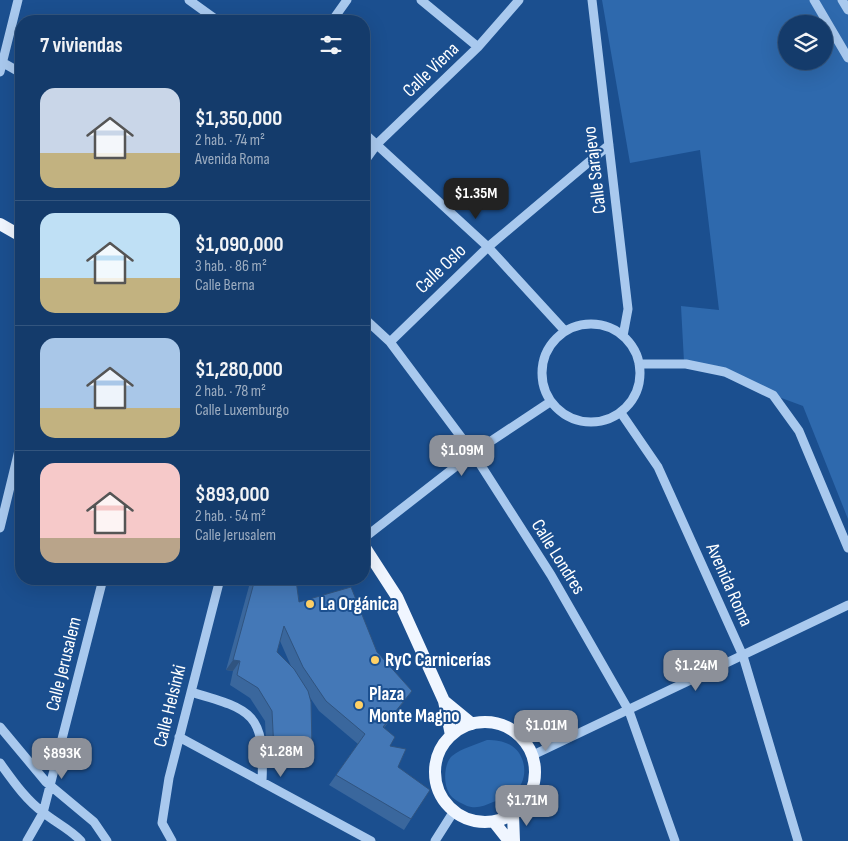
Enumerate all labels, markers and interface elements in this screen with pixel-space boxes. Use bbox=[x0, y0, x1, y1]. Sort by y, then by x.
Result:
map controls bbox=[778, 15, 833, 70]
button: layers bbox=[778, 15, 833, 70]
icon: filters bbox=[317, 31, 345, 59]
text: 7 viviendas bbox=[40, 33, 123, 58]
street label: Calle Viena bbox=[398, 38, 464, 102]
text: $1,350,000 bbox=[195, 106, 282, 131]
icon: home bbox=[80, 108, 140, 168]
street label: Calle Sarajevo bbox=[578, 125, 612, 215]
text: 2 hab. · 74 m² bbox=[195, 131, 265, 150]
text: Avenida Roma bbox=[195, 150, 270, 169]
pin: $1.35M bbox=[435, 178, 517, 220]
text: $1.35M bbox=[455, 184, 497, 203]
text: $1,090,000 bbox=[195, 232, 283, 257]
icon: home bbox=[80, 233, 140, 293]
street label: Calle Oslo bbox=[411, 239, 471, 299]
text: 3 hab. · 86 m² bbox=[195, 257, 267, 276]
text: Calle Berna bbox=[195, 276, 255, 295]
text: $1,280,000 bbox=[195, 357, 283, 382]
icon: home bbox=[80, 358, 140, 418]
text: 2 hab. · 78 m² bbox=[195, 382, 266, 401]
text: Calle Luxemburgo bbox=[195, 401, 289, 420]
pin: $1.09M bbox=[421, 434, 503, 477]
text: $1.09M bbox=[440, 441, 484, 460]
text: $893,000 bbox=[195, 482, 270, 507]
icon: home bbox=[80, 483, 140, 543]
text: 2 hab. · 54 m² bbox=[195, 507, 266, 526]
street label: Calle Londres bbox=[526, 515, 590, 599]
text: Calle Jerusalem bbox=[195, 526, 276, 545]
street label: Avenida Roma bbox=[700, 539, 758, 630]
place label: La Orgánica bbox=[320, 593, 397, 616]
marker: La Orgánica bbox=[304, 598, 316, 610]
street label: Calle Jerusalem bbox=[41, 614, 87, 714]
place label: RyC Carnicerías bbox=[385, 649, 491, 672]
pin: $1.24M bbox=[655, 650, 737, 692]
marker: RyC Carnicerías bbox=[369, 654, 381, 666]
text: $1.24M bbox=[674, 656, 718, 675]
street label: Calle Helsinki bbox=[149, 662, 191, 750]
place label: Plaza Monte Magno bbox=[369, 683, 460, 728]
marker: Plaza Monte Magno bbox=[353, 699, 365, 711]
pin: $1.01M bbox=[505, 710, 587, 752]
text: $1.01M bbox=[525, 716, 567, 735]
pin: $1.28M bbox=[240, 736, 322, 778]
pin: $893K bbox=[27, 738, 97, 780]
text: $1.28M bbox=[259, 742, 303, 761]
text: $893K bbox=[43, 744, 81, 763]
pin: $1.71M bbox=[486, 784, 568, 827]
text: $1.71M bbox=[506, 791, 548, 810]

